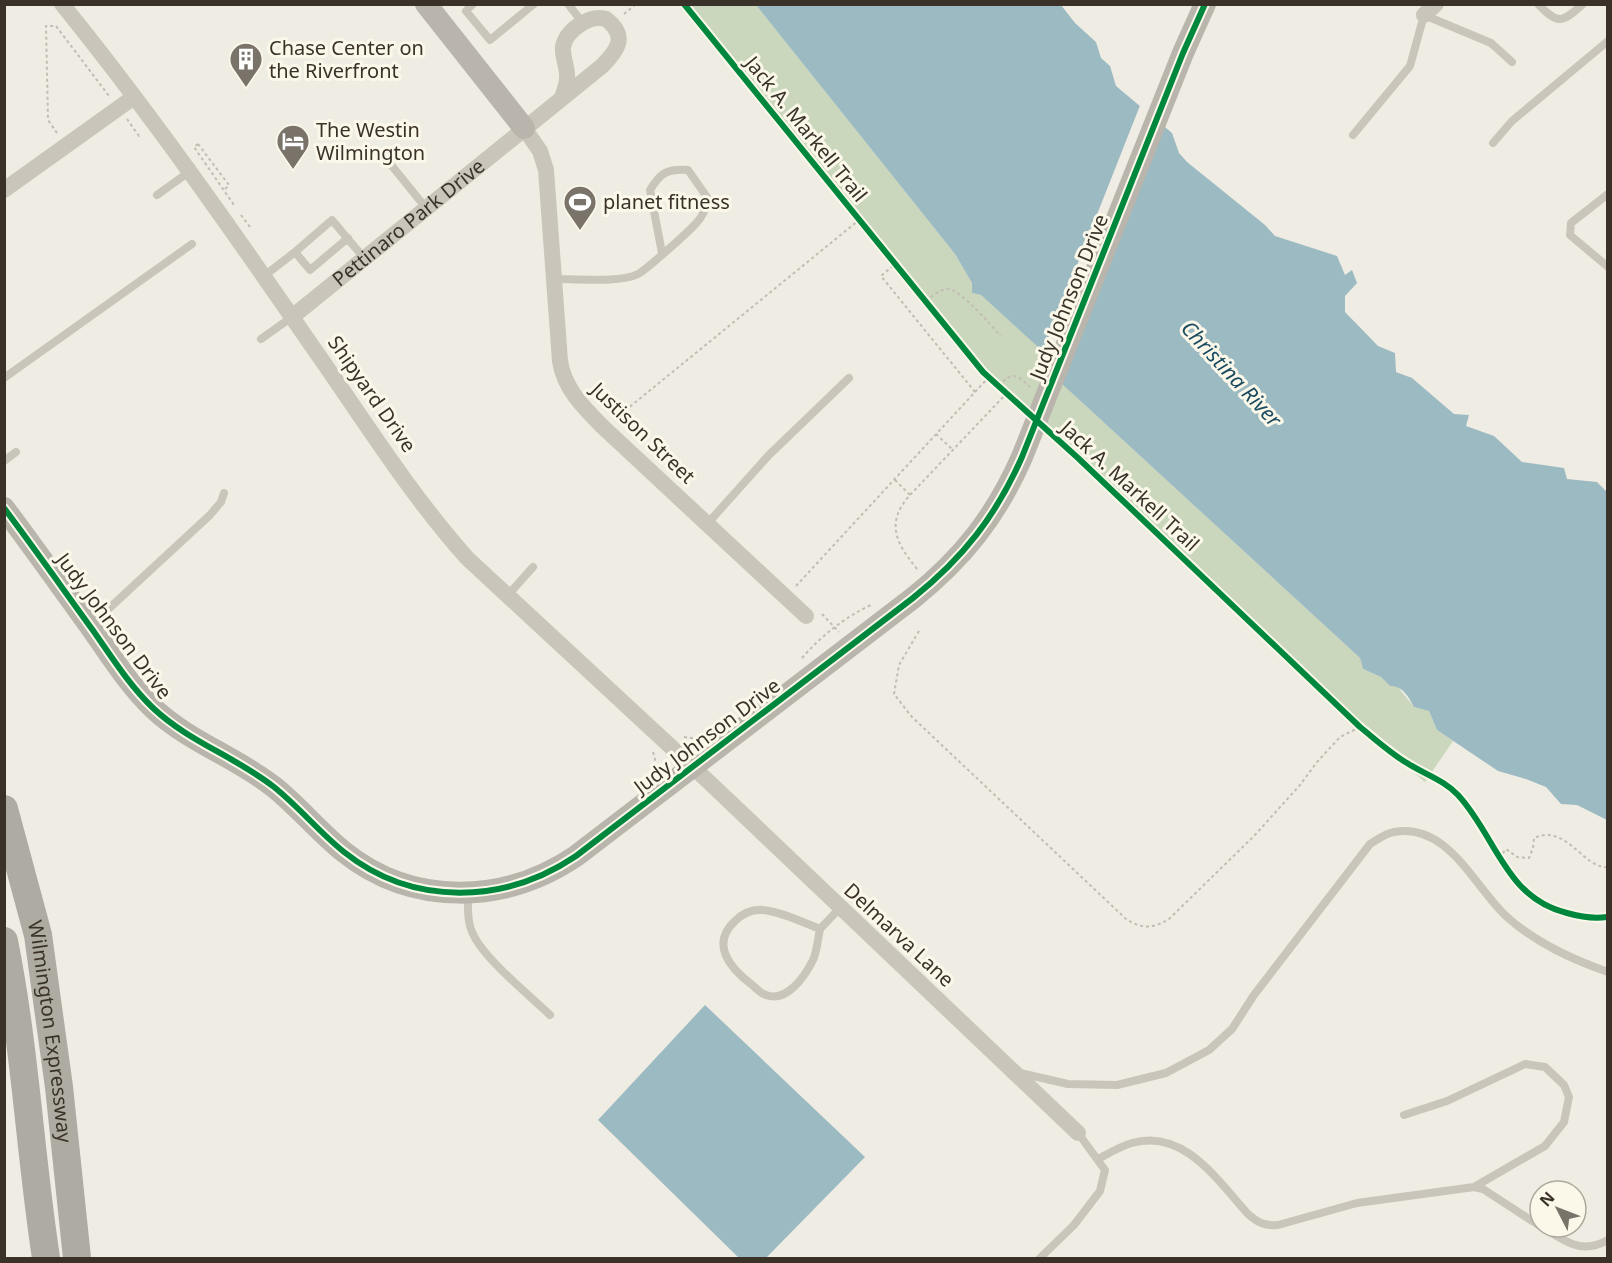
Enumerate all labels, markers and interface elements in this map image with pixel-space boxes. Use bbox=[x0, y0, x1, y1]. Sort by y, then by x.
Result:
place label: Chase Center on the Riverfront bbox=[269, 34, 424, 84]
building icon: Chase Center on the Riverfront bbox=[228, 41, 264, 88]
street label: Jack A. Markell Trail bbox=[738, 49, 874, 207]
place label: The Westin Wilmington bbox=[316, 116, 425, 166]
hotel icon: The Westin Wilmington bbox=[275, 123, 311, 170]
street label: Pettinaro Park Drive bbox=[326, 152, 490, 292]
sports icon: planet fitness bbox=[562, 184, 598, 231]
place label: planet fitness bbox=[603, 188, 730, 215]
street label: Judy Johnson Drive bbox=[1022, 210, 1114, 386]
water label: Christina River bbox=[1175, 314, 1289, 434]
street label: Shipyard Drive bbox=[322, 330, 423, 457]
street label: Justison Street bbox=[584, 375, 701, 489]
street label: Jack A. Markell Trail bbox=[1054, 413, 1205, 557]
street label: Judy Johnson Drive bbox=[49, 545, 178, 704]
street label: Judy Johnson Drive bbox=[626, 672, 785, 801]
street label: Delmarva Lane bbox=[839, 877, 960, 993]
street label: Wilmington Expressway bbox=[22, 917, 79, 1145]
north arrow bbox=[1528, 1179, 1588, 1239]
text: N bbox=[1534, 1187, 1559, 1211]

